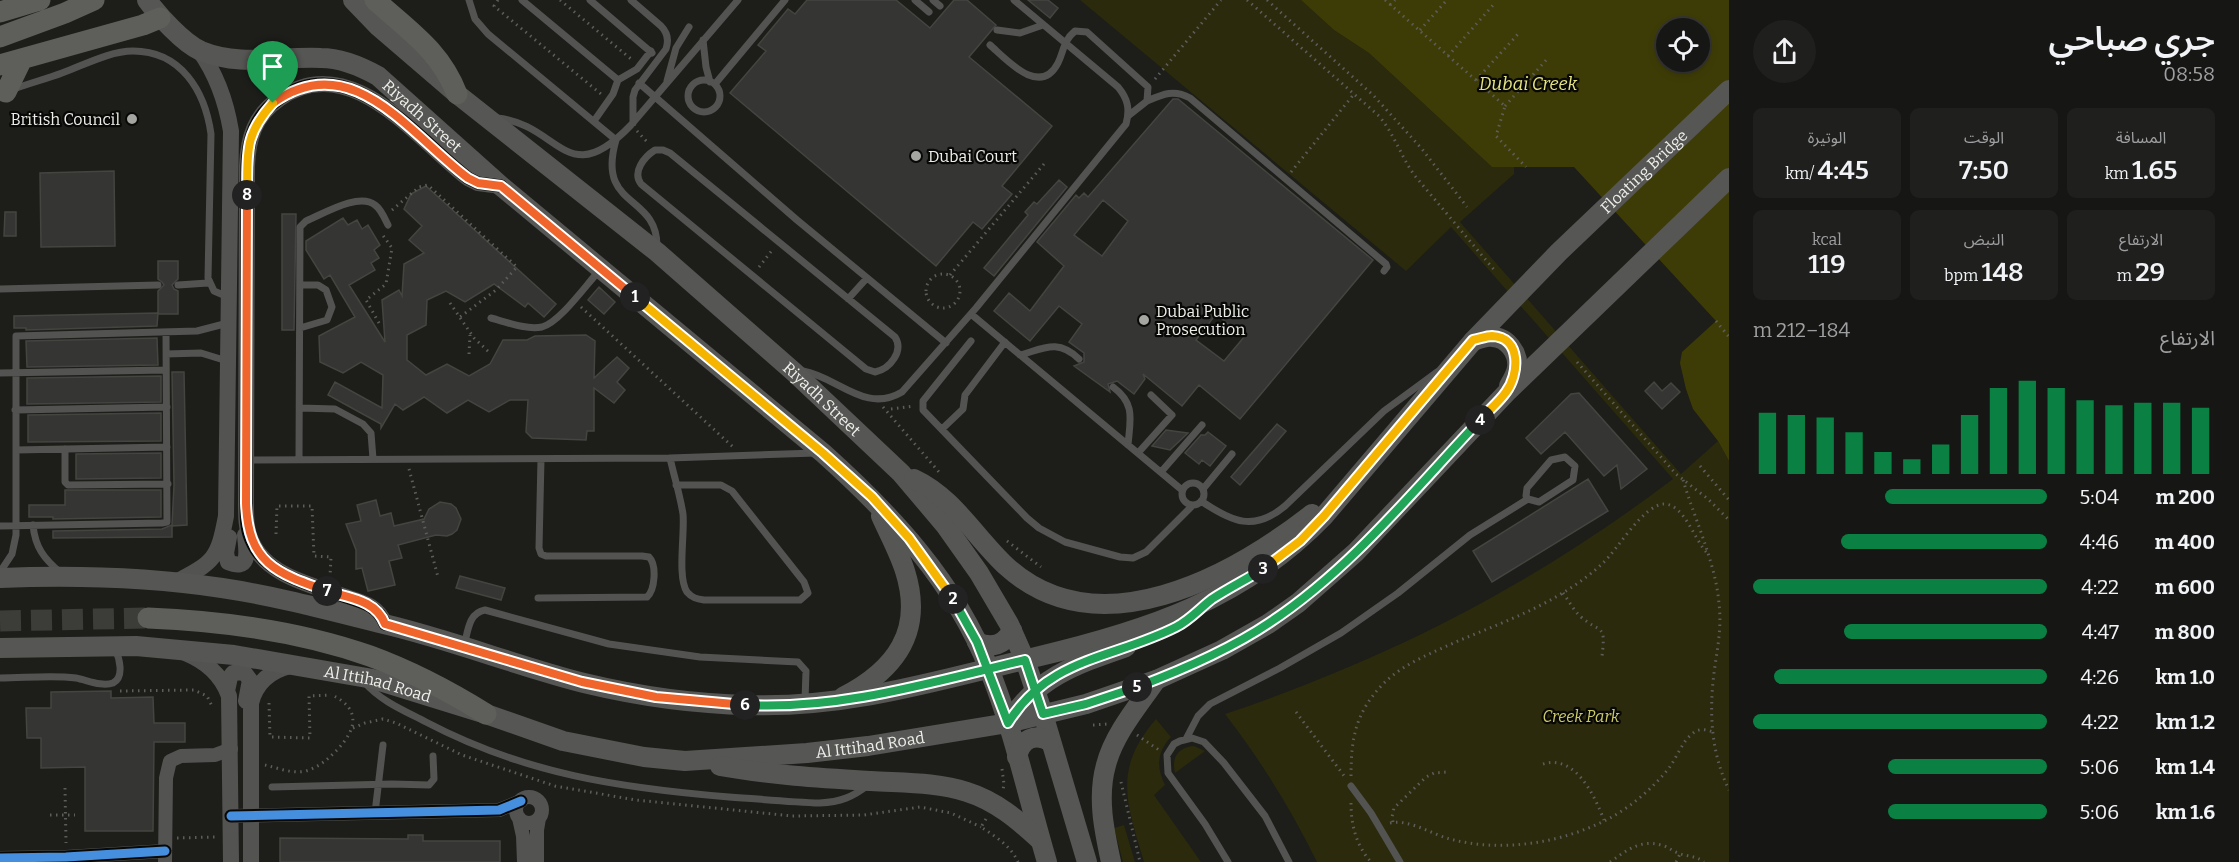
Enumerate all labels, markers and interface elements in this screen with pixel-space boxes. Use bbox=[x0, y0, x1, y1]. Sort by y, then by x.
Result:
map controls bbox=[1656, 18, 1710, 72]
button: locate bbox=[1656, 18, 1710, 72]
text: جري صباحي bbox=[2049, 19, 2215, 59]
button: share bbox=[1753, 20, 1816, 83]
pin bbox=[247, 41, 298, 103]
icon: arrive bbox=[256, 50, 289, 83]
text: 08:58 bbox=[2163, 62, 2215, 86]
water label: Dubai Creek bbox=[1479, 73, 1578, 95]
street label: Riyadh Street bbox=[379, 75, 466, 156]
place label: British Council bbox=[11, 110, 120, 129]
marker: British Council bbox=[125, 112, 139, 126]
street label: Floating Bridge bbox=[1596, 125, 1691, 217]
text: الوتيرة bbox=[1808, 128, 1846, 147]
text: الوقت bbox=[1964, 128, 2004, 147]
text: المسافة bbox=[2116, 128, 2166, 147]
place label: Dubai Court bbox=[928, 147, 1017, 166]
marker: Dubai Court bbox=[909, 149, 923, 163]
text: 4:45 bbox=[1818, 155, 1869, 186]
text: 7:50 bbox=[1959, 155, 2009, 186]
text: 1.65 bbox=[2132, 155, 2177, 186]
text: /km bbox=[1785, 164, 1818, 183]
text: km bbox=[2105, 164, 2132, 183]
pin: 8 bbox=[232, 180, 262, 210]
text: 8 bbox=[242, 185, 252, 204]
text: kcal bbox=[1812, 230, 1842, 249]
text: النبض bbox=[1964, 230, 2004, 249]
text: الارتفاع bbox=[2119, 230, 2163, 249]
text: 119 bbox=[1808, 249, 1846, 280]
text: 148 bbox=[1982, 257, 2024, 288]
text: 29 bbox=[2135, 257, 2165, 288]
text: bpm bbox=[1944, 266, 1982, 285]
text: m bbox=[2117, 266, 2135, 285]
pin: 1 bbox=[620, 282, 650, 312]
text: 1 bbox=[632, 287, 638, 306]
place label: Dubai Public Prosecution bbox=[1156, 302, 1249, 339]
marker: Dubai Public Prosecution bbox=[1137, 313, 1151, 327]
text: 184–212 m bbox=[1753, 318, 1850, 342]
text: الارتفاع bbox=[2160, 326, 2215, 350]
street label: Riyadh Street bbox=[779, 358, 865, 440]
pin: 4 bbox=[1465, 405, 1495, 435]
text: 4 bbox=[1475, 410, 1485, 429]
text: 5:04 bbox=[2080, 485, 2119, 509]
text: 200 m bbox=[2156, 485, 2215, 509]
text: 4:46 bbox=[2080, 530, 2119, 554]
text: 400 m bbox=[2155, 530, 2215, 554]
pin: 3 bbox=[1248, 554, 1278, 584]
text: 3 bbox=[1258, 559, 1268, 578]
text: 4:22 bbox=[2081, 575, 2119, 599]
text: 600 m bbox=[2155, 575, 2215, 599]
pin: 7 bbox=[312, 576, 342, 606]
text: 7 bbox=[323, 581, 331, 600]
pin: 2 bbox=[938, 584, 968, 614]
text: 2 bbox=[948, 589, 958, 608]
text: 4:47 bbox=[2082, 620, 2119, 644]
text: 800 m bbox=[2155, 620, 2215, 644]
street label: Al Ittihad Road bbox=[323, 661, 434, 706]
text: 4:26 bbox=[2080, 665, 2119, 689]
text: 1.0 km bbox=[2155, 665, 2215, 689]
pin: 5 bbox=[1122, 672, 1152, 702]
text: 5 bbox=[1133, 677, 1141, 696]
pin: 6 bbox=[730, 690, 760, 720]
text: 6 bbox=[740, 695, 750, 714]
park label: Creek Park bbox=[1543, 707, 1620, 726]
text: 4:22 bbox=[2081, 710, 2119, 734]
text: 1.2 km bbox=[2156, 710, 2215, 734]
street label: Al Ittihad Road bbox=[814, 727, 927, 761]
text: 5:06 bbox=[2080, 755, 2119, 779]
text: 1.4 km bbox=[2155, 755, 2215, 779]
text: 5:06 bbox=[2080, 800, 2119, 824]
text: 1.6 km bbox=[2156, 800, 2215, 824]

